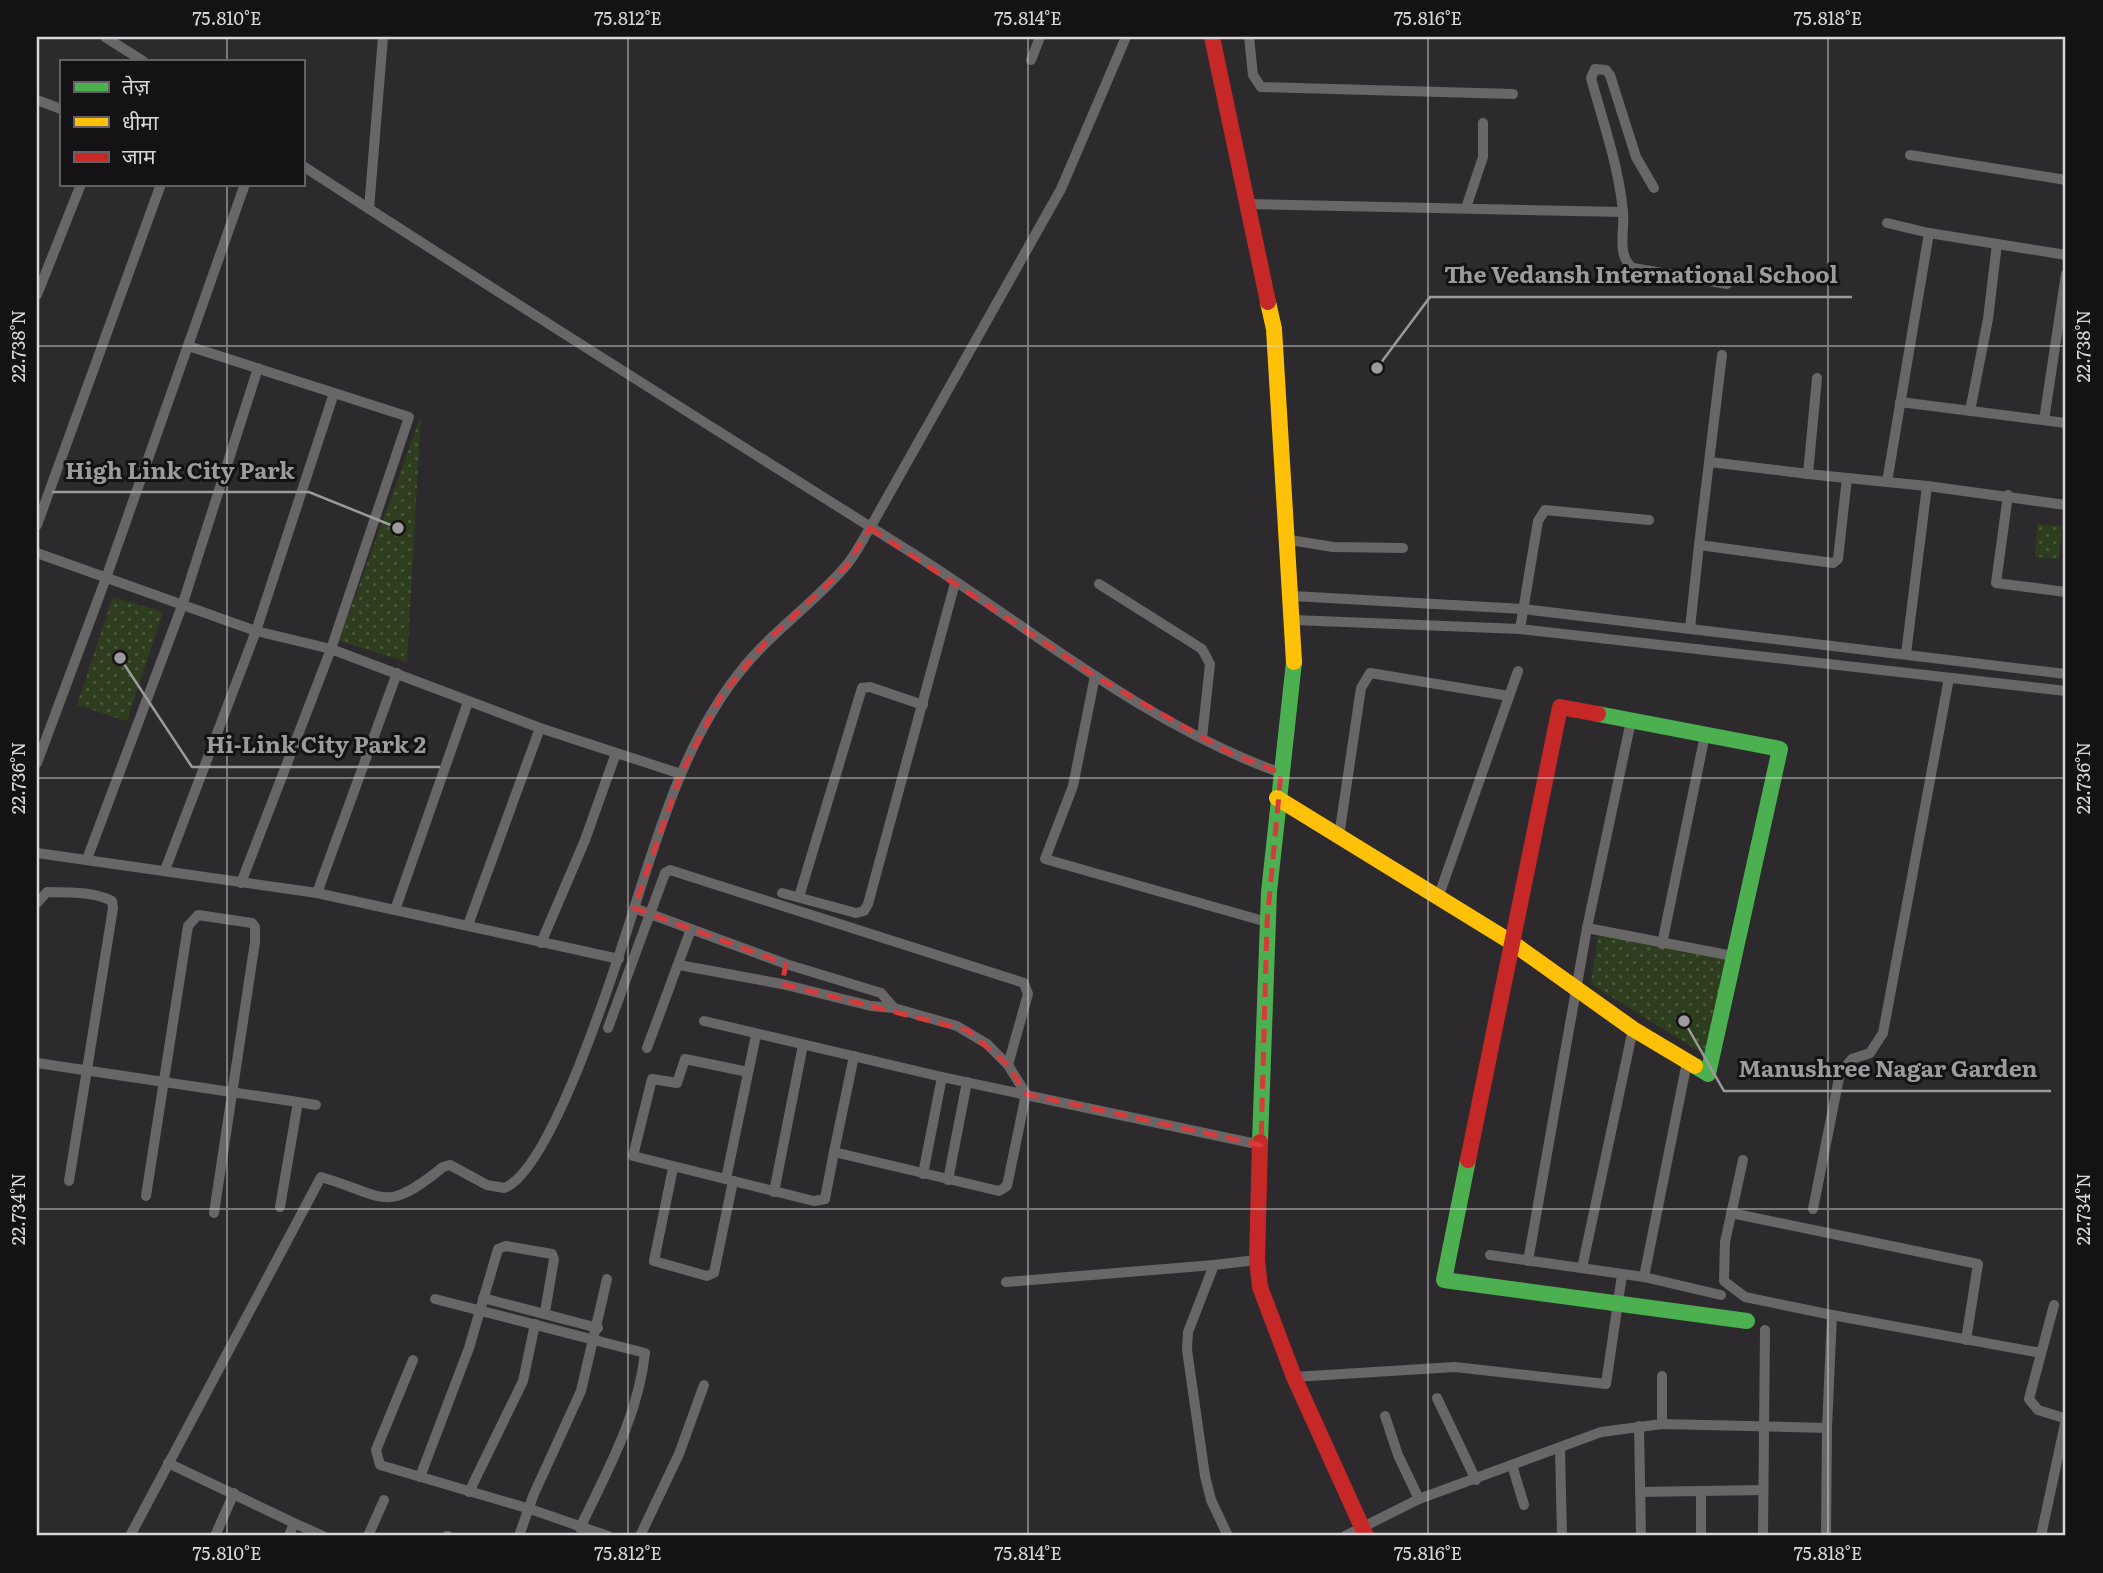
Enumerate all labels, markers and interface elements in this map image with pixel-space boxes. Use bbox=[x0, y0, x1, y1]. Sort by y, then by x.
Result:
text: 75.810°E bbox=[193, 4, 261, 31]
text: 75.812°E bbox=[594, 4, 662, 31]
text: 75.814°E bbox=[994, 4, 1062, 31]
text: 75.816°E bbox=[1394, 4, 1462, 31]
text: 75.818°E bbox=[1794, 4, 1862, 31]
legend bbox=[60, 60, 304, 186]
text: तेज़ bbox=[122, 69, 150, 100]
text: धीमा bbox=[122, 105, 159, 136]
text: जाम bbox=[122, 139, 156, 170]
callout: The Vedansh International School bbox=[1430, 253, 1852, 297]
text: The Vedansh International School bbox=[1444, 256, 1838, 290]
text: 22.738°N bbox=[4, 310, 31, 382]
text: 22.738°N bbox=[2069, 310, 2096, 382]
callout: High Link City Park bbox=[52, 448, 309, 492]
text: High Link City Park bbox=[65, 452, 295, 486]
callout: Hi-Link City Park 2 bbox=[192, 723, 440, 767]
text: Hi-Link City Park 2 bbox=[206, 726, 426, 760]
text: 22.736°N bbox=[4, 742, 31, 814]
text: 22.736°N bbox=[2069, 742, 2096, 814]
callout: Manushree Nagar Garden bbox=[1724, 1047, 2051, 1091]
text: Manushree Nagar Garden bbox=[1739, 1050, 2037, 1084]
text: 22.734°N bbox=[4, 1173, 31, 1245]
text: 22.734°N bbox=[2069, 1173, 2096, 1245]
text: 75.810°E bbox=[193, 1539, 261, 1566]
text: 75.812°E bbox=[594, 1539, 662, 1566]
text: 75.814°E bbox=[994, 1539, 1062, 1566]
text: 75.816°E bbox=[1394, 1539, 1462, 1566]
text: 75.818°E bbox=[1794, 1539, 1862, 1566]

